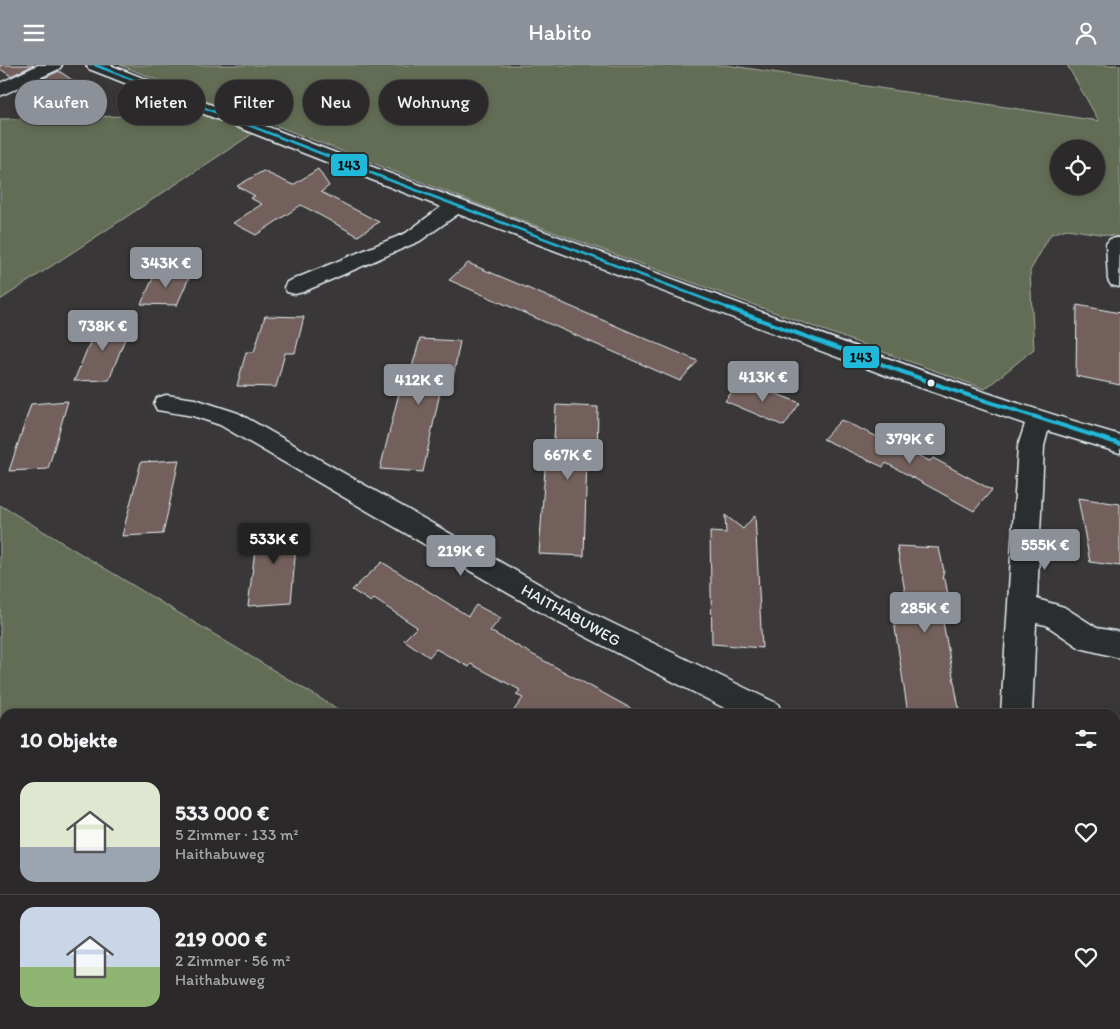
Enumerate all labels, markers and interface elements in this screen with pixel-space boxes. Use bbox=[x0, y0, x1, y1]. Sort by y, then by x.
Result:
icon: menu bbox=[20, 19, 48, 47]
text: Habito bbox=[528, 19, 592, 46]
icon: person bbox=[1072, 19, 1100, 47]
chip: Kaufen bbox=[15, 80, 107, 125]
chip: Mieten bbox=[117, 80, 205, 125]
chip: Filter bbox=[215, 80, 293, 125]
chip: Neu bbox=[303, 80, 369, 125]
chip: Wohnung bbox=[379, 80, 488, 125]
map controls bbox=[1050, 140, 1105, 195]
button: locate bbox=[1050, 140, 1105, 195]
line badge: 143 bbox=[330, 153, 368, 177]
text: 143 bbox=[338, 157, 361, 174]
pin: 343K € bbox=[125, 247, 207, 289]
text: 343K € bbox=[141, 253, 191, 272]
pin: 738K € bbox=[62, 309, 144, 352]
text: 738K € bbox=[79, 316, 127, 335]
line badge: 143 bbox=[842, 345, 880, 369]
text: 143 bbox=[850, 349, 873, 366]
pin: 413K € bbox=[722, 361, 804, 403]
pin: 412K € bbox=[378, 363, 460, 406]
text: 413K € bbox=[739, 367, 787, 386]
text: 412K € bbox=[395, 370, 443, 389]
unlabelled marker bbox=[926, 378, 936, 388]
pin: 379K € bbox=[869, 423, 951, 465]
text: 379K € bbox=[886, 429, 934, 448]
pin: 667K € bbox=[527, 439, 609, 481]
text: 667K € bbox=[544, 445, 592, 464]
pin: 533K € bbox=[233, 523, 315, 565]
text: 533K € bbox=[250, 529, 298, 548]
pin: 555K € bbox=[1004, 529, 1086, 571]
pin: 219K € bbox=[420, 535, 502, 577]
text: 555K € bbox=[1021, 535, 1069, 554]
text: 219K € bbox=[437, 541, 485, 560]
street label: HAITHABUWEG bbox=[518, 580, 624, 650]
pin: 285K € bbox=[884, 591, 966, 634]
text: 285K € bbox=[901, 598, 949, 617]
icon: filters bbox=[1072, 725, 1100, 753]
text: 10 Objekte bbox=[20, 727, 117, 752]
text: 533 000 € bbox=[175, 800, 269, 825]
icon: home bbox=[60, 802, 120, 862]
icon: heart bbox=[1072, 818, 1100, 846]
text: 5 Zimmer · 133 m² bbox=[175, 825, 298, 844]
text: Haithabuweg bbox=[175, 844, 265, 863]
text: 219 000 € bbox=[175, 926, 267, 951]
icon: home bbox=[60, 927, 120, 987]
icon: heart bbox=[1072, 943, 1100, 971]
text: 2 Zimmer · 56 m² bbox=[175, 951, 290, 970]
text: Haithabuweg bbox=[175, 970, 265, 989]

